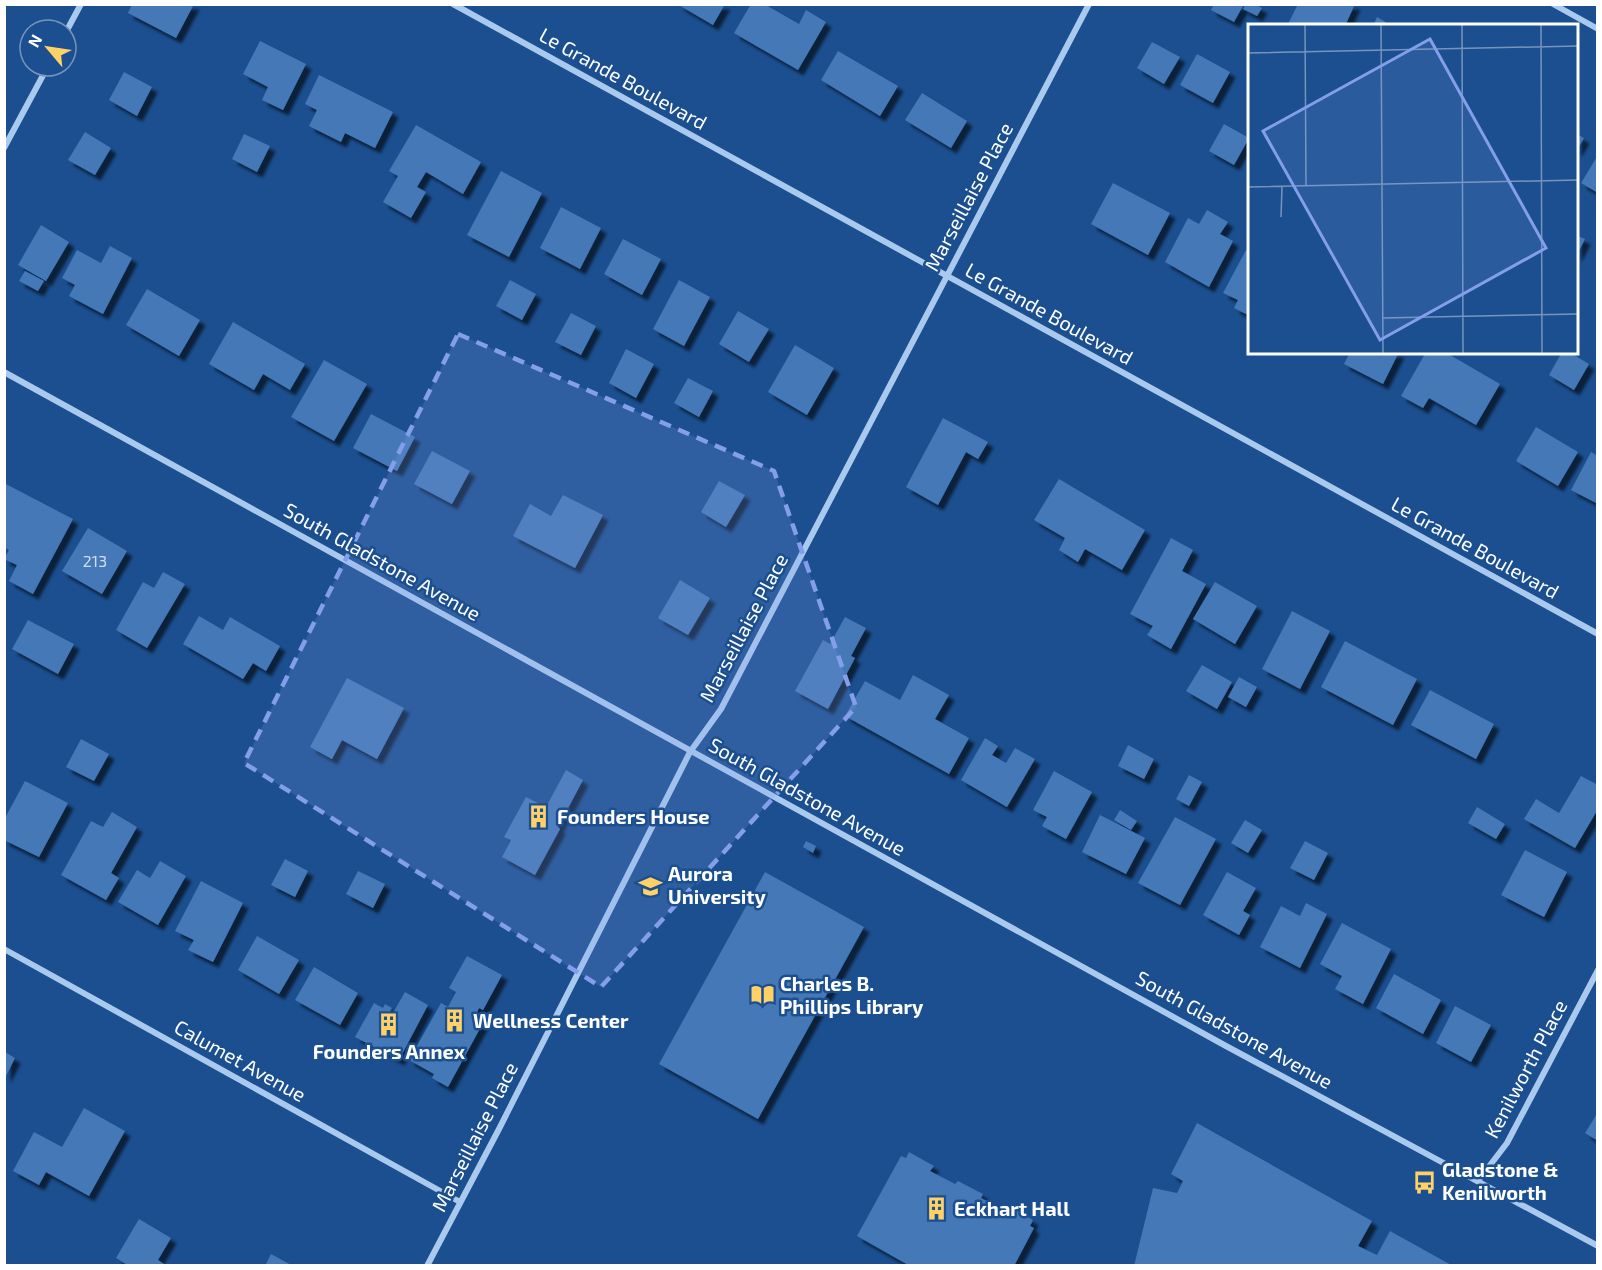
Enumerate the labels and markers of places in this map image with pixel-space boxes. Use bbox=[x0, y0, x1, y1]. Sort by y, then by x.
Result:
building icon: Founders House bbox=[526, 804, 552, 830]
place label: Founders House bbox=[557, 804, 710, 828]
place label: Aurora University bbox=[668, 861, 767, 909]
school or university icon: Aurora University bbox=[637, 873, 663, 899]
place label: Charles B. Phillips Library bbox=[780, 971, 924, 1019]
library icon: Charles B. Phillips Library bbox=[749, 982, 775, 1008]
building icon: Wellness Center bbox=[442, 1008, 468, 1034]
place label: Wellness Center bbox=[473, 1008, 629, 1032]
building icon: Founders Annex bbox=[376, 1012, 402, 1038]
place label: Founders Annex bbox=[313, 1039, 466, 1063]
place label: Gladstone & Kenilworth bbox=[1442, 1157, 1558, 1204]
bus stop icon: Gladstone & Kenilworth bbox=[1411, 1169, 1437, 1195]
building icon: Eckhart Hall bbox=[923, 1196, 949, 1222]
place label: Eckhart Hall bbox=[954, 1196, 1070, 1220]

